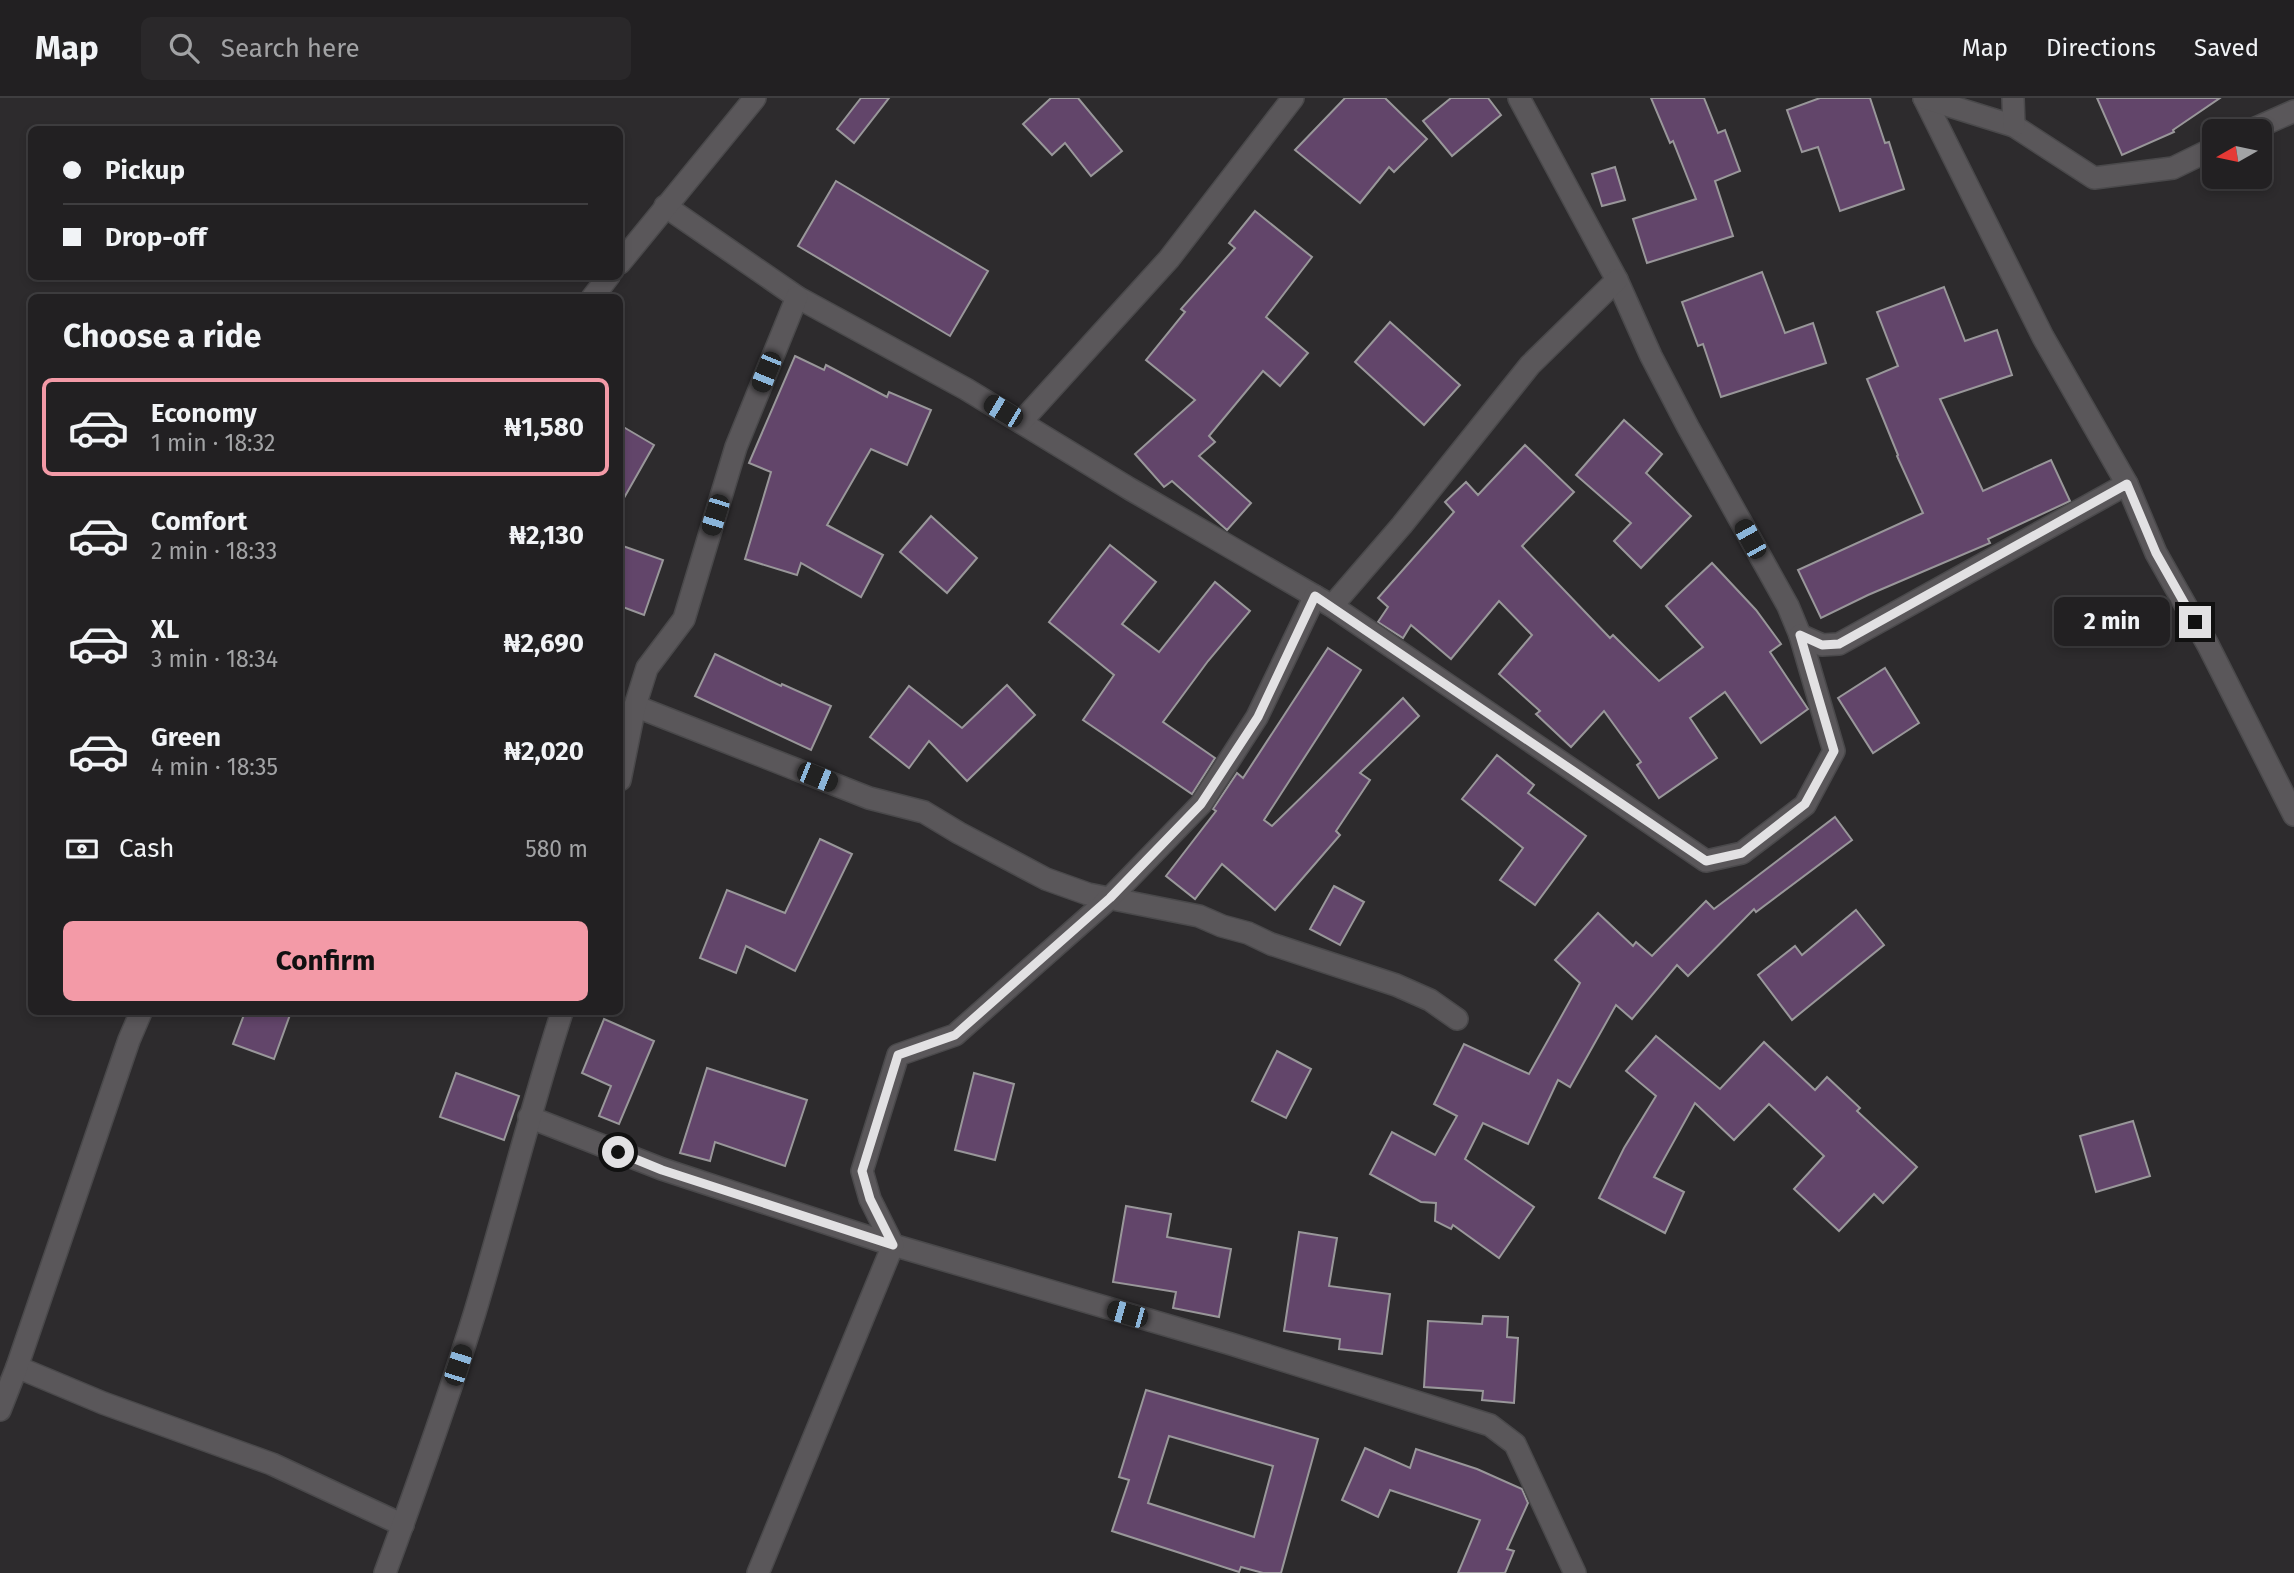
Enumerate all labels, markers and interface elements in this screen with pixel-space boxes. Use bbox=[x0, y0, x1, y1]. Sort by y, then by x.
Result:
search box bbox=[141, 17, 631, 80]
text: Map bbox=[35, 28, 99, 68]
icon: search bbox=[165, 29, 203, 67]
text: Search here bbox=[221, 33, 360, 64]
text: Map bbox=[1962, 34, 2008, 62]
text: Directions bbox=[2046, 34, 2156, 62]
text: Saved bbox=[2194, 34, 2259, 62]
north arrow bbox=[2202, 119, 2272, 189]
map controls bbox=[2202, 119, 2272, 189]
text: Pickup bbox=[105, 155, 185, 186]
text: Drop-off bbox=[105, 222, 207, 253]
text: Choose a ride bbox=[63, 317, 261, 355]
car bbox=[749, 349, 784, 395]
car bbox=[980, 391, 1027, 431]
icon: car bbox=[67, 396, 130, 459]
text: Economy bbox=[151, 398, 257, 429]
text: ₦1,580 bbox=[504, 412, 584, 443]
text: 1 min · 18:32 bbox=[151, 429, 275, 457]
car bbox=[699, 492, 732, 538]
icon: car bbox=[67, 504, 130, 567]
text: Comfort bbox=[151, 506, 247, 537]
car bbox=[1731, 516, 1770, 562]
text: ₦2,130 bbox=[509, 520, 584, 551]
text: 2 min · 18:33 bbox=[151, 537, 277, 565]
callout: 2 min bbox=[2055, 598, 2170, 646]
route end bbox=[2179, 606, 2211, 638]
text: 2 min bbox=[2084, 607, 2140, 635]
icon: car bbox=[67, 612, 130, 675]
text: XL bbox=[151, 614, 179, 645]
text: ₦2,690 bbox=[503, 628, 584, 659]
text: 3 min · 18:34 bbox=[151, 645, 278, 673]
icon: car bbox=[67, 720, 130, 783]
text: Green bbox=[151, 722, 221, 753]
text: ₦2,020 bbox=[504, 736, 584, 767]
text: 4 min · 18:35 bbox=[151, 753, 278, 781]
car bbox=[794, 759, 841, 795]
icon: cash bbox=[63, 830, 101, 868]
text: Cash bbox=[119, 833, 175, 864]
text: 580 m bbox=[525, 835, 588, 863]
button: Confirm bbox=[63, 921, 588, 1001]
route start bbox=[602, 1136, 634, 1168]
car bbox=[1104, 1298, 1151, 1330]
car bbox=[442, 1342, 475, 1388]

